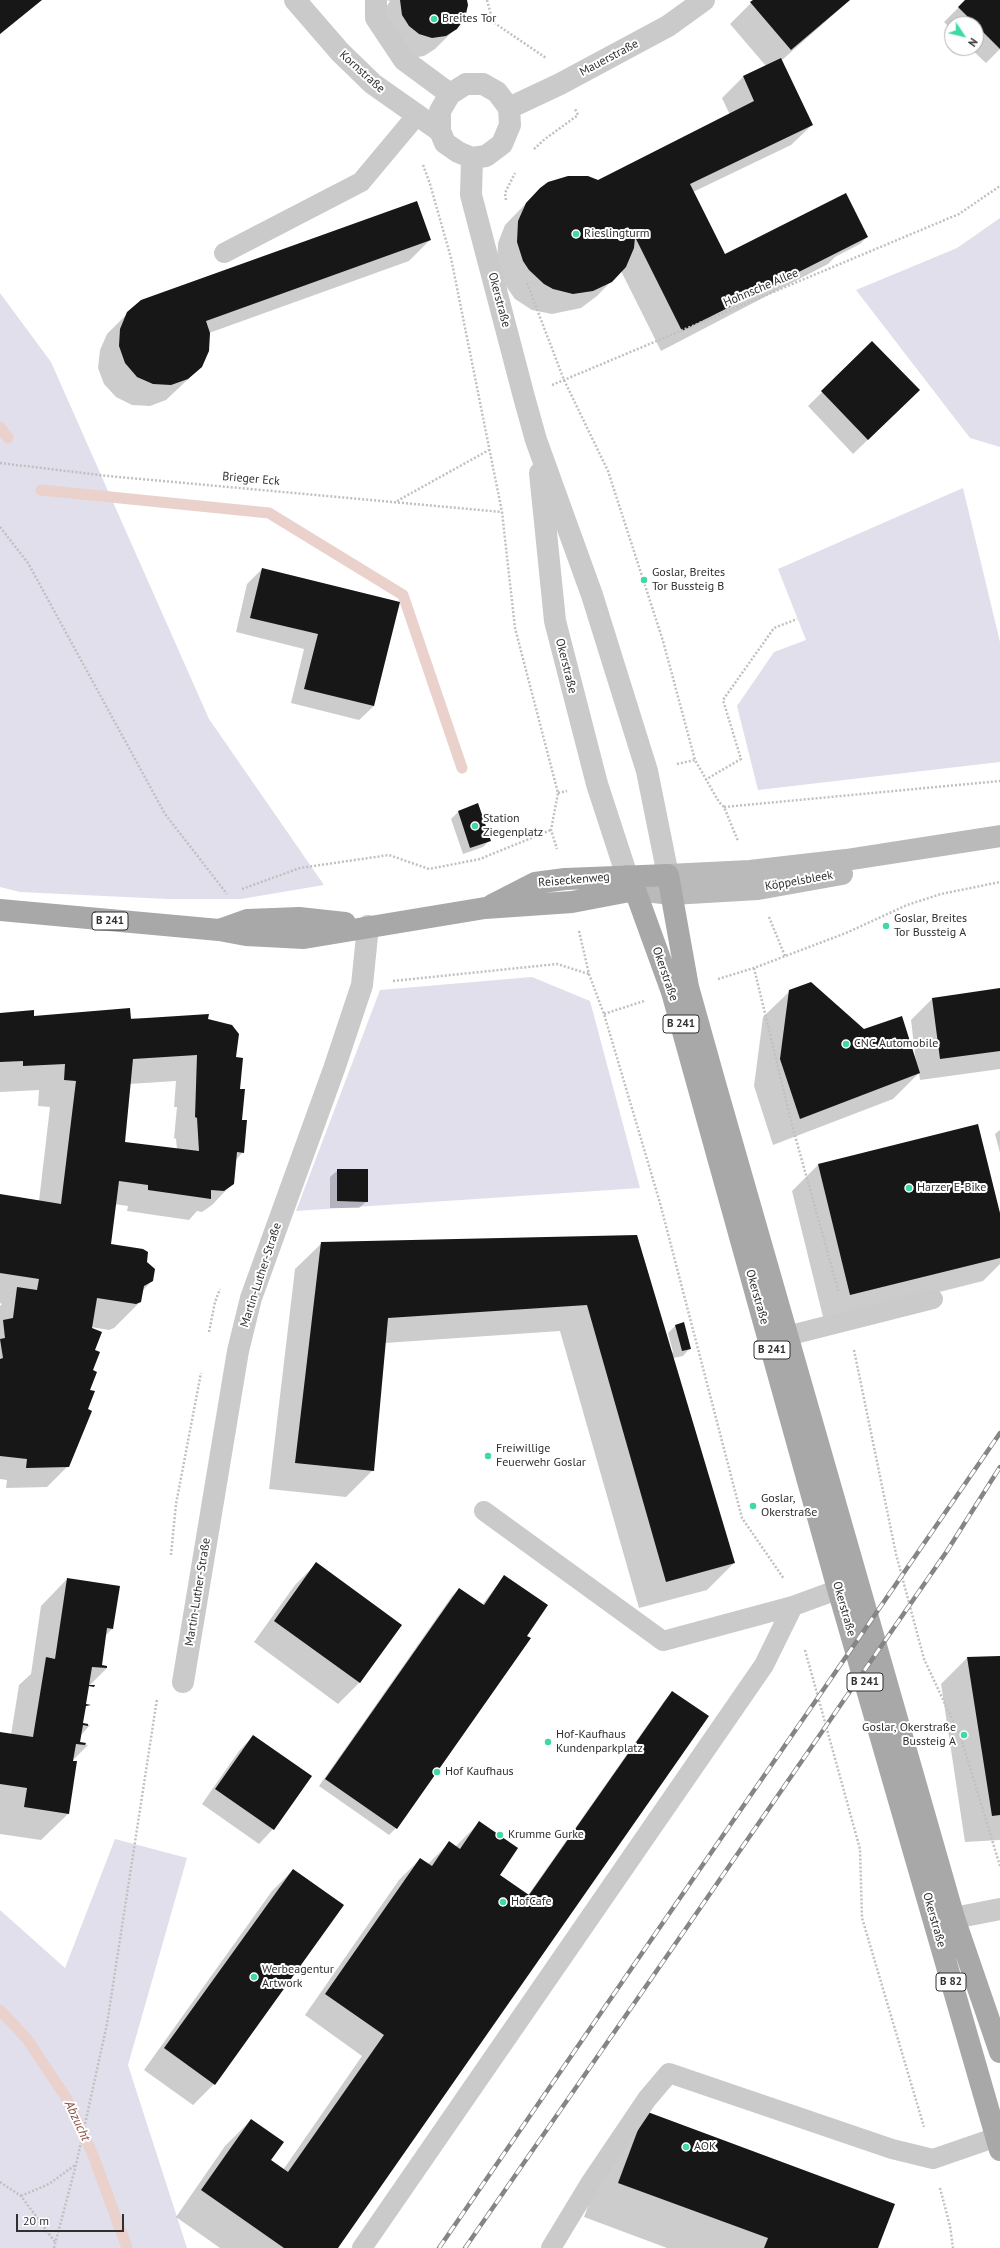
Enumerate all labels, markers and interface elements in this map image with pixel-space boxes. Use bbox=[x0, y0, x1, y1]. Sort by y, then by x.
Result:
place label: Breites Tor bbox=[442, 12, 496, 26]
marker: Breites Tor bbox=[429, 14, 439, 24]
north arrow bbox=[944, 16, 984, 56]
text: N bbox=[965, 35, 981, 49]
street label: Mauerstraße bbox=[577, 37, 641, 79]
street label: Kornstraße bbox=[336, 48, 388, 96]
place label: Rieslingturm bbox=[584, 227, 650, 241]
marker: Rieslingturm bbox=[571, 229, 581, 239]
street label: Hohnsche Allee bbox=[721, 266, 801, 310]
street label: Okerstraße bbox=[485, 271, 513, 329]
street label: Brieger Eck bbox=[222, 469, 280, 489]
place label: Goslar, Breites Tor Bussteig B bbox=[652, 566, 725, 594]
marker: Goslar, Breites Tor Bussteig B bbox=[639, 575, 649, 585]
street label: Okerstraße bbox=[552, 637, 580, 695]
place label: Station Ziegenplatz bbox=[483, 812, 543, 840]
marker: Station Ziegenplatz bbox=[470, 821, 480, 831]
street label: Köppelsbleek bbox=[764, 868, 834, 894]
street label: Reiseckenweg bbox=[538, 870, 610, 890]
road number: B 241 bbox=[92, 912, 128, 930]
place label: Goslar, Breites Tor Bussteig A bbox=[894, 912, 967, 940]
marker: Goslar, Breites Tor Bussteig A bbox=[881, 921, 891, 931]
street label: Okerstraße bbox=[649, 945, 681, 1003]
road number: B 241 bbox=[663, 1015, 699, 1033]
place label: CNC Automobile bbox=[854, 1037, 938, 1051]
marker: CNC Automobile bbox=[841, 1039, 851, 1049]
place label: Harzer E-Bike bbox=[917, 1181, 986, 1195]
marker: Harzer E-Bike bbox=[904, 1183, 914, 1193]
street label: Martin-Luther-Straße bbox=[237, 1221, 285, 1329]
street label: Okerstraße bbox=[742, 1268, 772, 1326]
road number: B 241 bbox=[754, 1341, 790, 1359]
place label: Freiwillige Feuerwehr Goslar bbox=[496, 1442, 586, 1470]
marker: Freiwillige Feuerwehr Goslar bbox=[483, 1451, 493, 1461]
place label: Goslar, Okerstraße bbox=[761, 1492, 817, 1520]
marker: Goslar, Okerstraße bbox=[748, 1501, 758, 1511]
street label: Martin-Luther-Straße bbox=[182, 1537, 214, 1647]
street label: Okerstraße bbox=[829, 1580, 859, 1638]
road number: B 241 bbox=[847, 1673, 883, 1691]
place label: Goslar, Okerstraße Bussteig A bbox=[862, 1721, 956, 1749]
place label: Hof-Kaufhaus Kundenparkplatz bbox=[556, 1728, 643, 1756]
marker: Goslar, Okerstraße Bussteig A bbox=[959, 1730, 969, 1740]
marker: Hof-Kaufhaus Kundenparkplatz bbox=[543, 1737, 553, 1747]
place label: Hof Kaufhaus bbox=[445, 1765, 514, 1779]
marker: Hof Kaufhaus bbox=[432, 1767, 442, 1777]
place label: Krumme Gurke bbox=[508, 1828, 584, 1842]
marker: Krumme Gurke bbox=[495, 1830, 505, 1840]
street label: Okerstraße bbox=[919, 1891, 949, 1949]
place label: HofCafe bbox=[511, 1895, 552, 1909]
marker: HofCafe bbox=[498, 1897, 508, 1907]
place label: Werbeagentur Artwork bbox=[262, 1963, 334, 1991]
marker: Werbeagentur Artwork bbox=[249, 1972, 259, 1982]
road number: B 82 bbox=[936, 1973, 966, 1991]
water label: Abzucht bbox=[61, 2098, 93, 2144]
place label: AOK bbox=[694, 2140, 716, 2154]
marker: AOK bbox=[681, 2142, 691, 2152]
scale bar bbox=[18, 2206, 126, 2232]
text: 20 m bbox=[23, 2213, 49, 2228]

